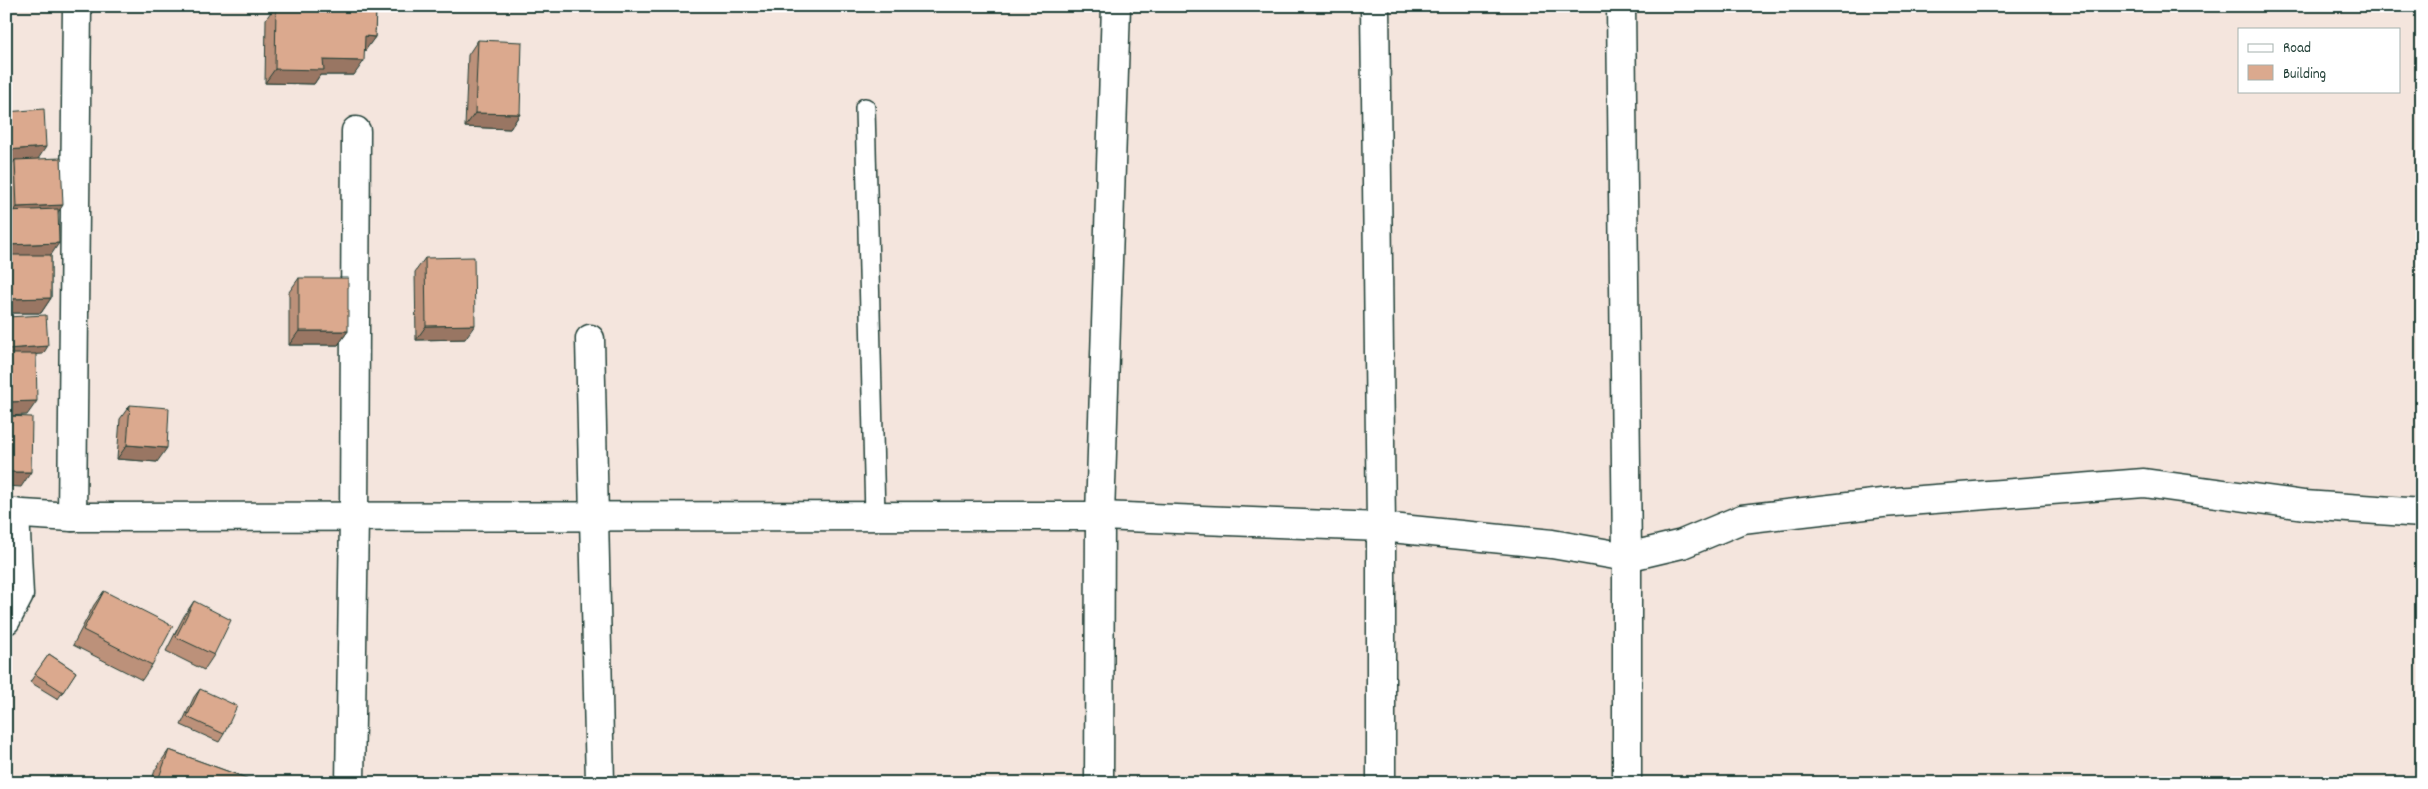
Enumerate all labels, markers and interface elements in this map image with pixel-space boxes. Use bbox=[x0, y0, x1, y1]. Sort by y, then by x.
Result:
legend bbox=[2238, 28, 2400, 92]
text: Road bbox=[2283, 38, 2311, 60]
text: Building bbox=[2283, 64, 2326, 86]

